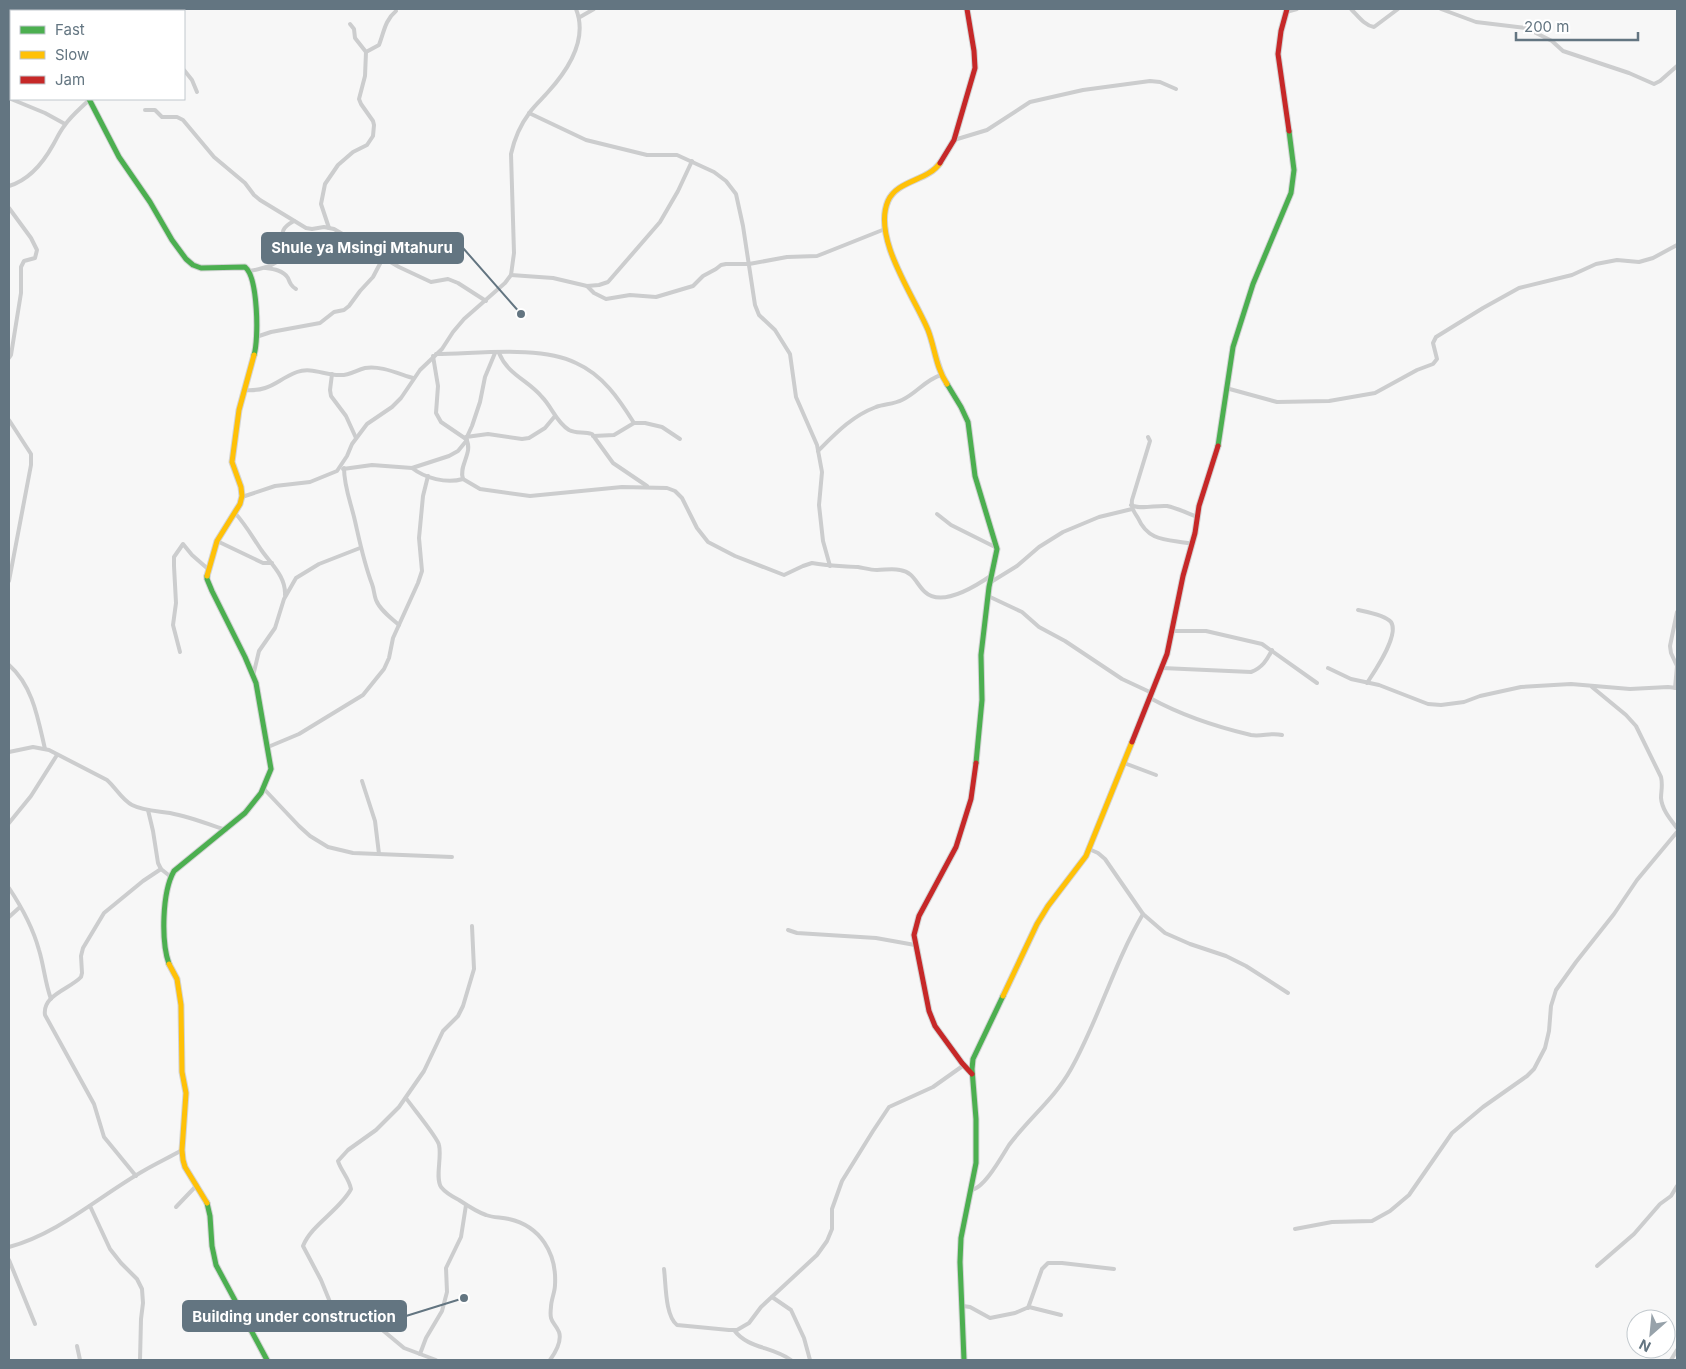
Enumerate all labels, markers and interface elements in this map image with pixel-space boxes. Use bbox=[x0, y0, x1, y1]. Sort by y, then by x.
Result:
legend bbox=[10, 10, 185, 100]
scale bar bbox=[1516, 10, 1638, 42]
text: 200 m bbox=[1524, 17, 1569, 36]
text: Fast bbox=[55, 20, 85, 39]
text: Slow bbox=[55, 45, 89, 64]
text: Jam bbox=[55, 70, 85, 89]
callout: Shule ya Msingi Mtahuru bbox=[262, 233, 463, 263]
text: Shule ya Msingi Mtahuru bbox=[271, 238, 453, 257]
callout: Building under construction bbox=[183, 1301, 406, 1331]
text: Building under construction bbox=[192, 1307, 396, 1326]
north arrow bbox=[1626, 1309, 1676, 1359]
text: N bbox=[1636, 1336, 1653, 1356]

